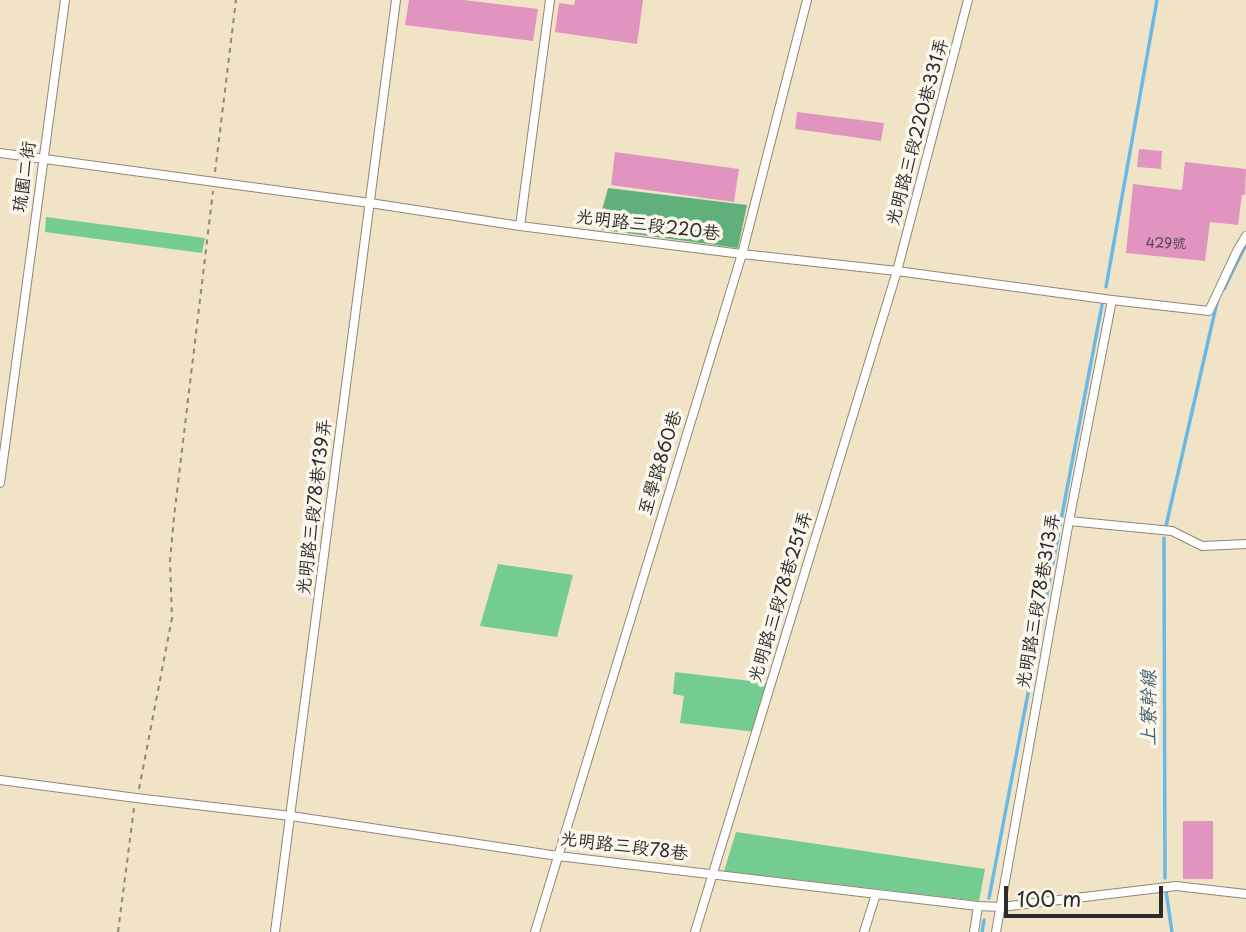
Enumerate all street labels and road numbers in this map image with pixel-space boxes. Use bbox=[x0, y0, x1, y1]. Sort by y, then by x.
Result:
street label: 光明路三段220巷331弄 bbox=[883, 36, 953, 228]
street label: 琉園二街 bbox=[9, 140, 41, 214]
street label: 光明路三段220巷 bbox=[575, 206, 721, 246]
street label: 至學路860巷 bbox=[635, 408, 687, 518]
street label: 光明路三段78巷139弄 bbox=[293, 418, 337, 596]
street label: 光明路三段78巷251弄 bbox=[745, 508, 817, 686]
street label: 光明路三段78巷313弄 bbox=[1013, 511, 1065, 691]
street label: 光明路三段78巷 bbox=[559, 828, 689, 866]

